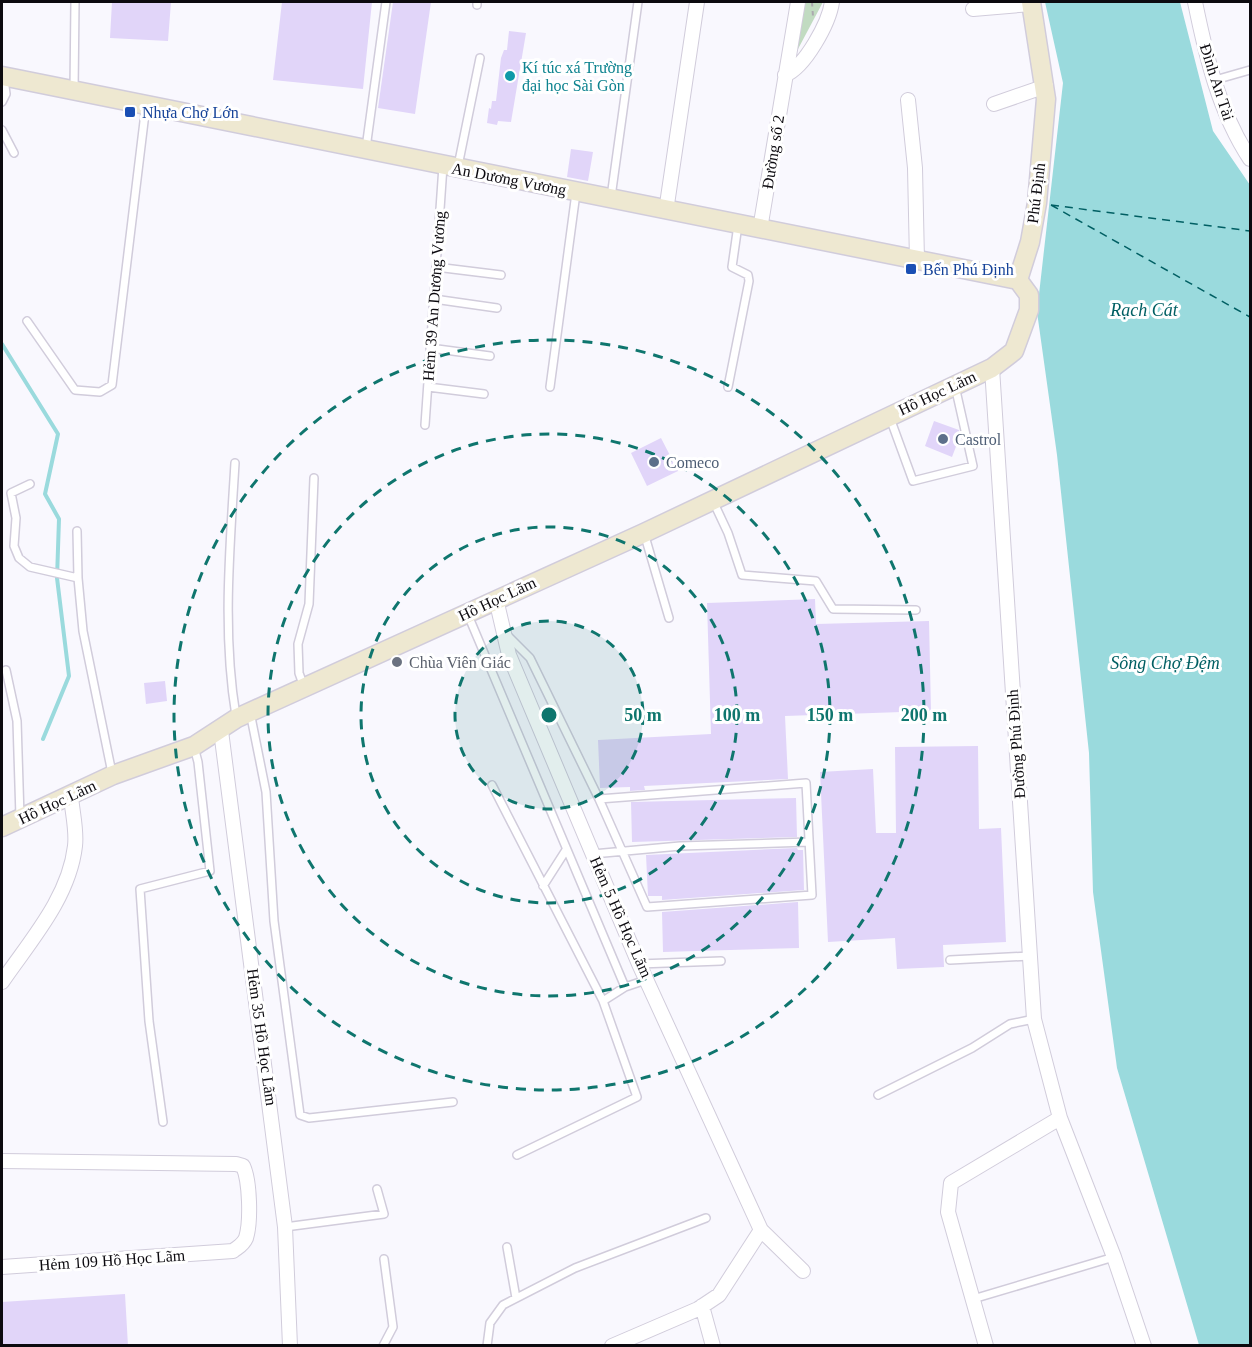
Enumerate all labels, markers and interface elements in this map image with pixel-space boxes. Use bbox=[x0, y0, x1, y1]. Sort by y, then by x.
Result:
street label: Đình An Tài bbox=[1197, 41, 1238, 123]
place label: Kí túc xá Trường đại học Sài Gòn bbox=[522, 59, 632, 94]
marker: Kí túc xá Trường đại học Sài Gòn bbox=[503, 69, 517, 83]
place label: Nhựa Chợ Lớn bbox=[142, 104, 239, 121]
marker: Nhựa Chợ Lớn bbox=[123, 105, 137, 119]
street label: Đường số 2 bbox=[759, 114, 788, 190]
street label: An Dương Vương bbox=[450, 160, 568, 199]
street label: Phú Định bbox=[1024, 162, 1048, 224]
street label: Hẻm 39 An Dương Vương bbox=[420, 210, 449, 382]
place label: Bến Phú Định bbox=[923, 261, 1014, 278]
marker: Bến Phú Định bbox=[904, 262, 918, 276]
water label: Rạch Cát bbox=[1109, 300, 1179, 320]
street label: Hồ Học Lãm bbox=[896, 367, 979, 418]
place label: Castrol bbox=[955, 431, 1002, 448]
marker: Castrol bbox=[936, 432, 950, 446]
place label: Comeco bbox=[666, 454, 719, 471]
marker: Comeco bbox=[647, 455, 661, 469]
street label: Hồ Học Lãm bbox=[456, 573, 539, 624]
water label: Sông Chợ Đệm bbox=[1110, 653, 1220, 673]
place label: Chùa Viên Giác bbox=[409, 654, 511, 671]
marker: Chùa Viên Giác bbox=[390, 655, 404, 669]
street label: Đường Phú Định bbox=[1004, 689, 1029, 799]
centre of rings bbox=[539, 705, 559, 725]
text: 50 m bbox=[624, 705, 662, 725]
text: 100 m bbox=[714, 705, 760, 725]
text: 150 m bbox=[807, 705, 853, 725]
text: 200 m bbox=[901, 705, 947, 725]
street label: Hồ Học Lãm bbox=[16, 776, 99, 827]
street label: Hẻm 5 Hồ Học Lãm bbox=[587, 854, 656, 981]
street label: Hẻm 35 Hồ Học Lãm bbox=[244, 967, 280, 1107]
street label: Hẻm 109 Hồ Học Lãm bbox=[38, 1246, 186, 1274]

